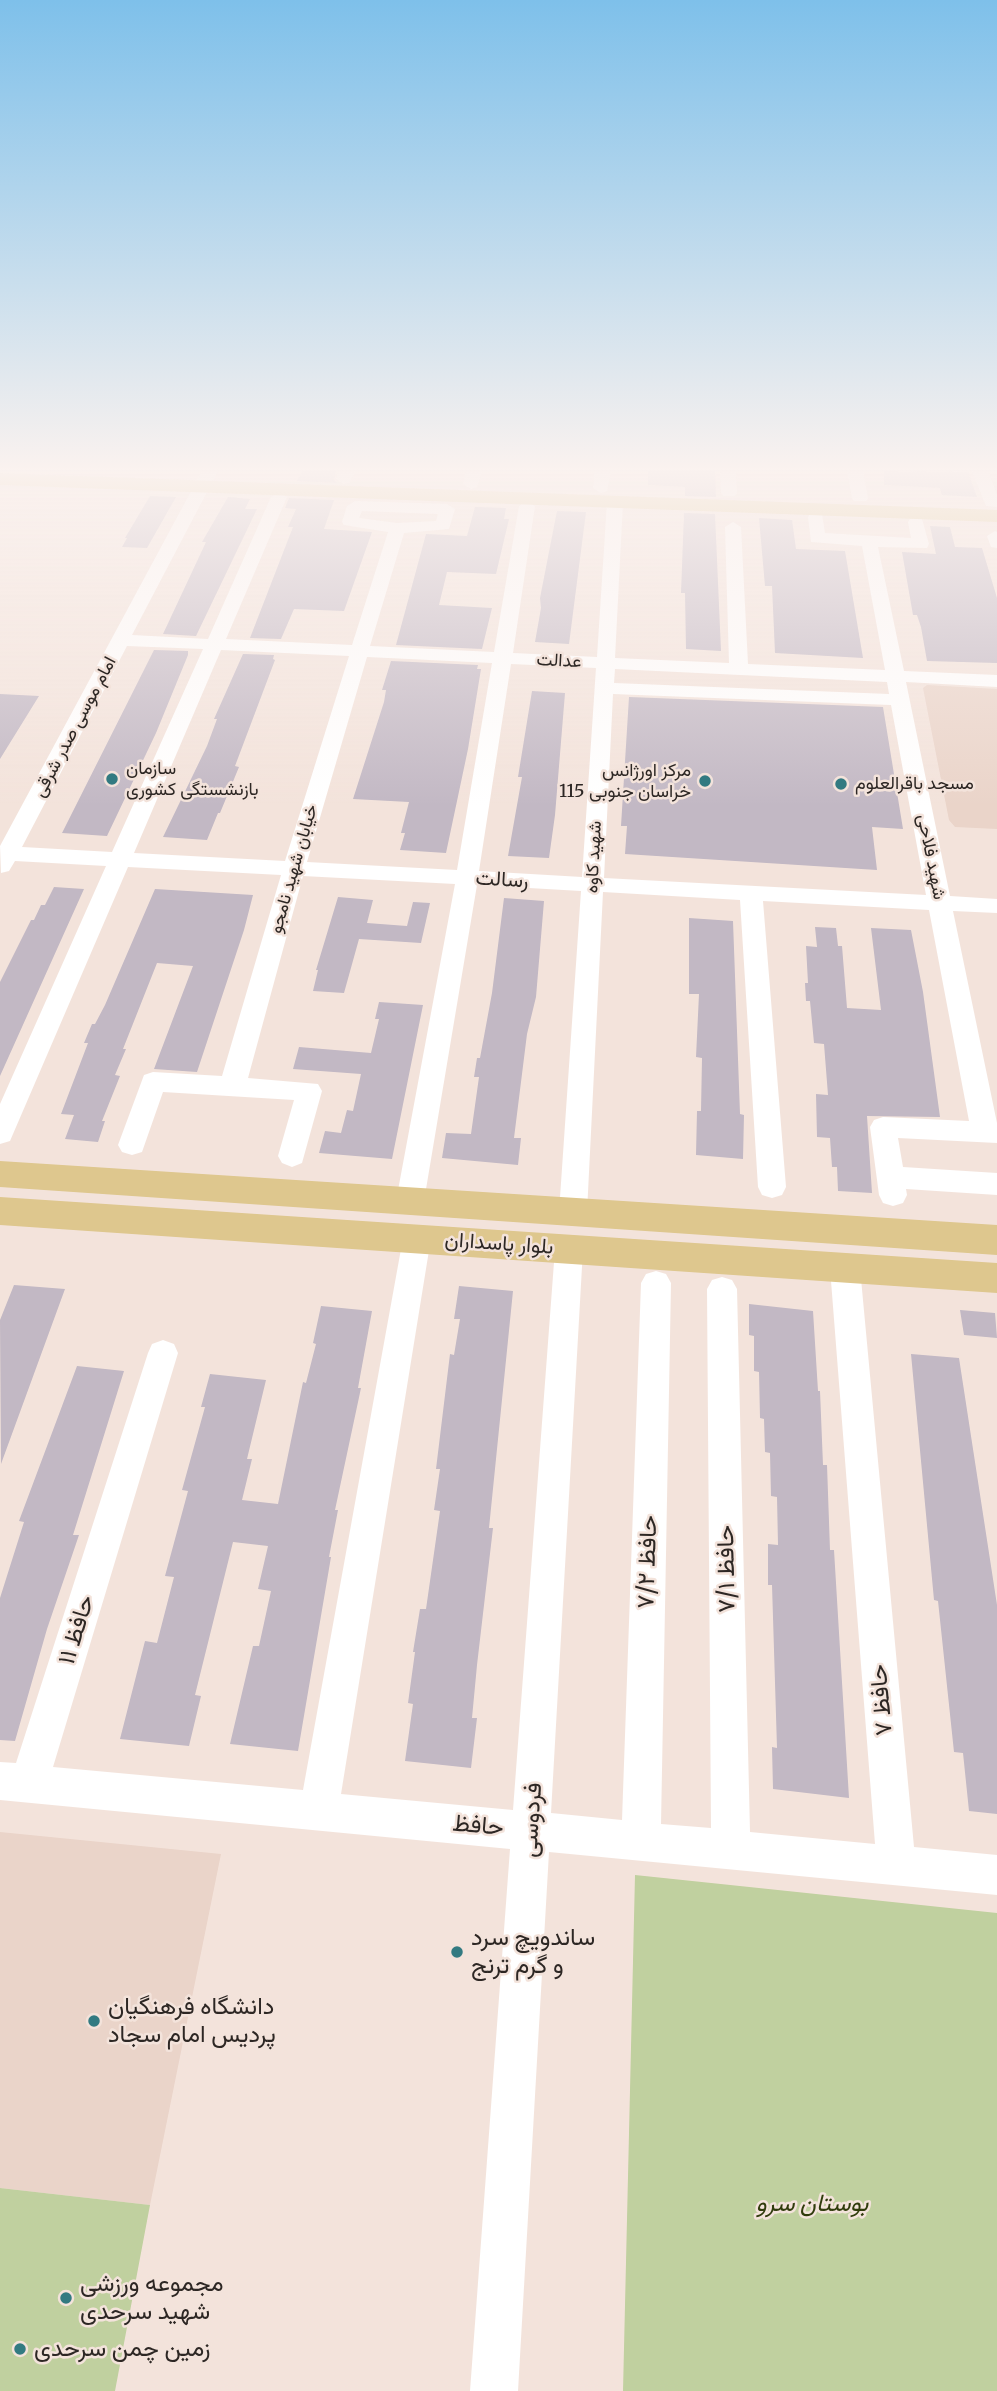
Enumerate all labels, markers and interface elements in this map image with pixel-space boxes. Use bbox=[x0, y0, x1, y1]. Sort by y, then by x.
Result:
street label: عدالت bbox=[536, 649, 582, 673]
street label: امام موسی صدر شرقی bbox=[29, 653, 121, 801]
place label: سازمان بازنشستگی کشوری bbox=[126, 758, 259, 800]
place label: مرکز اورژانس 115 خراسان جنوبی bbox=[559, 760, 691, 802]
marker: سازمان بازنشستگی کشوری bbox=[104, 771, 120, 787]
marker: مرکز اورژانس 115 خراسان جنوبی bbox=[697, 773, 713, 789]
place label: مسجد باقرالعلوم bbox=[855, 773, 974, 795]
marker: مسجد باقرالعلوم bbox=[833, 776, 849, 792]
street label: خیابان شهید نامجو bbox=[265, 802, 323, 936]
street label: شهید فلاحی bbox=[912, 813, 950, 901]
street label: شهید کاوه bbox=[581, 820, 607, 894]
street label: رسالت bbox=[475, 866, 529, 894]
street label: بلوار پاسداران bbox=[444, 1228, 554, 1260]
street label: حافظ ۷/۲ bbox=[632, 1515, 664, 1609]
street label: حافظ ۷/۱ bbox=[712, 1525, 742, 1613]
street label: حافظ ۱۱ bbox=[53, 1592, 101, 1668]
street label: حافظ ۷ bbox=[865, 1663, 899, 1737]
street label: فردوسی bbox=[515, 1782, 549, 1858]
street label: حافظ bbox=[451, 1809, 505, 1843]
place label: ساندویچ سرد و گرم ترنج bbox=[471, 1924, 595, 1980]
marker: ساندویچ سرد و گرم ترنج bbox=[449, 1944, 465, 1960]
place label: دانشگاه فرهنگیان پردیس امام سجاد bbox=[108, 1993, 276, 2049]
marker: دانشگاه فرهنگیان پردیس امام سجاد bbox=[86, 2013, 102, 2029]
park label: بوستان سرو bbox=[756, 2190, 868, 2218]
place label: مجموعه ورزشی شهید سرحدی bbox=[80, 2270, 224, 2326]
marker: مجموعه ورزشی شهید سرحدی bbox=[58, 2290, 74, 2306]
place label: زمین چمن سرحدی bbox=[34, 2335, 211, 2363]
marker: زمین چمن سرحدی bbox=[12, 2341, 28, 2357]

